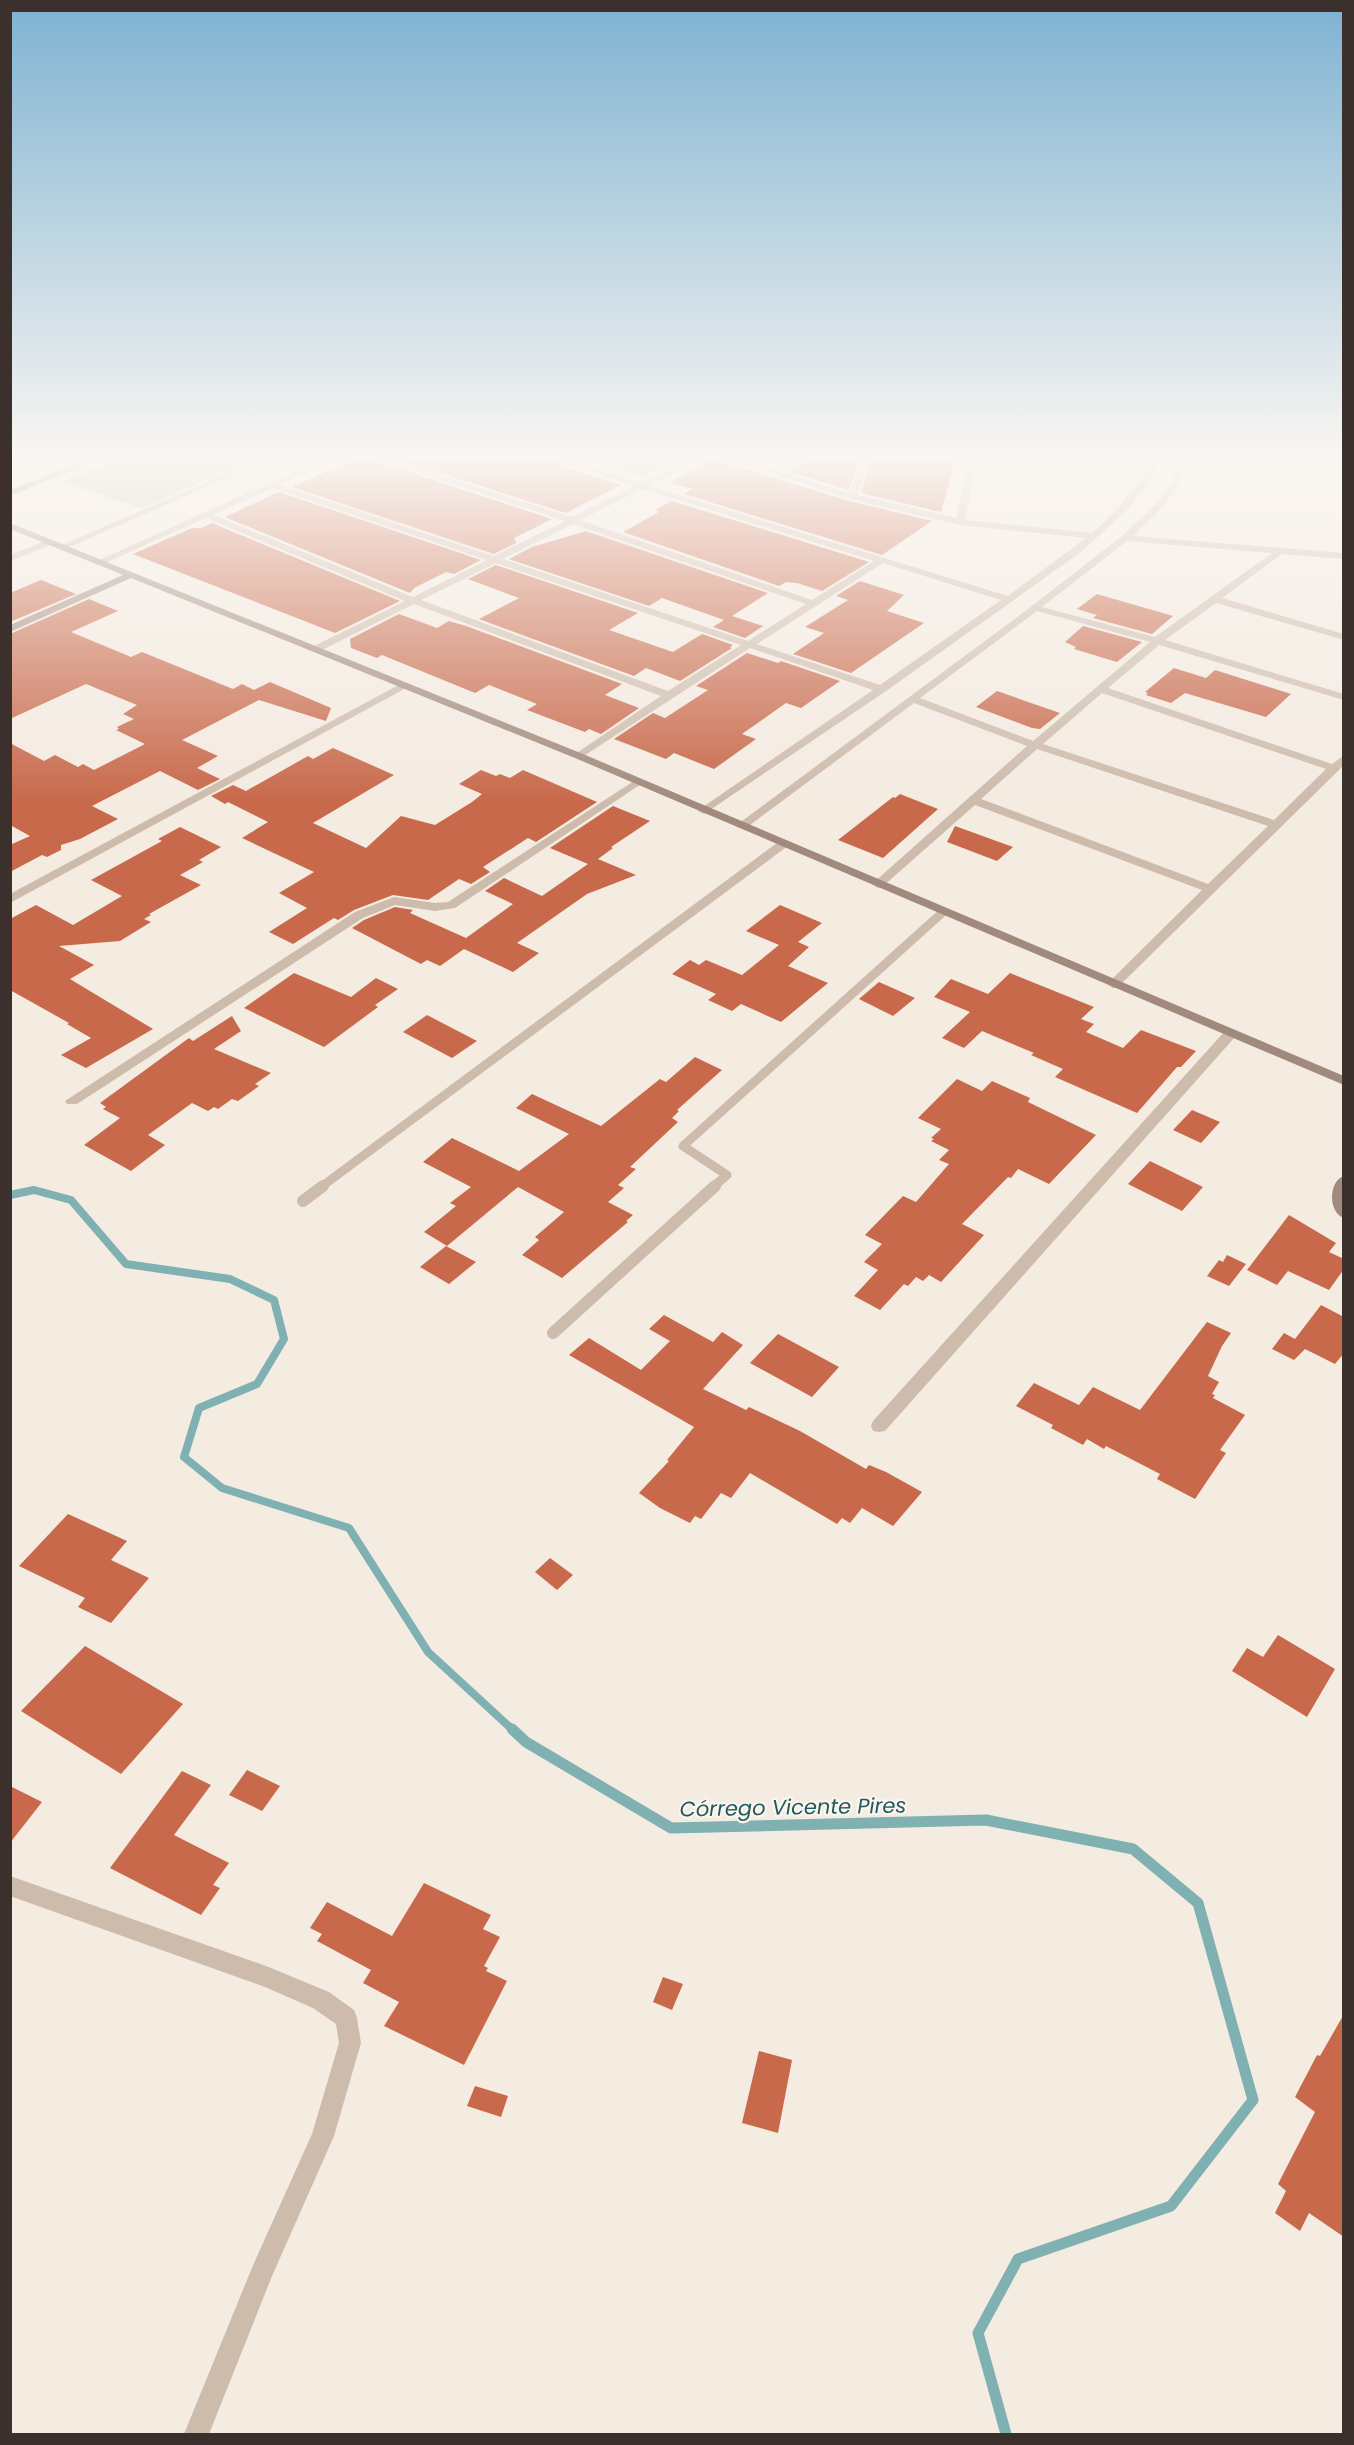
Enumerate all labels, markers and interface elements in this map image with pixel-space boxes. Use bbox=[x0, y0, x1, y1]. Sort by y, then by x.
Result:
water label: Córrego Vicente Pires bbox=[679, 1791, 907, 1823]

